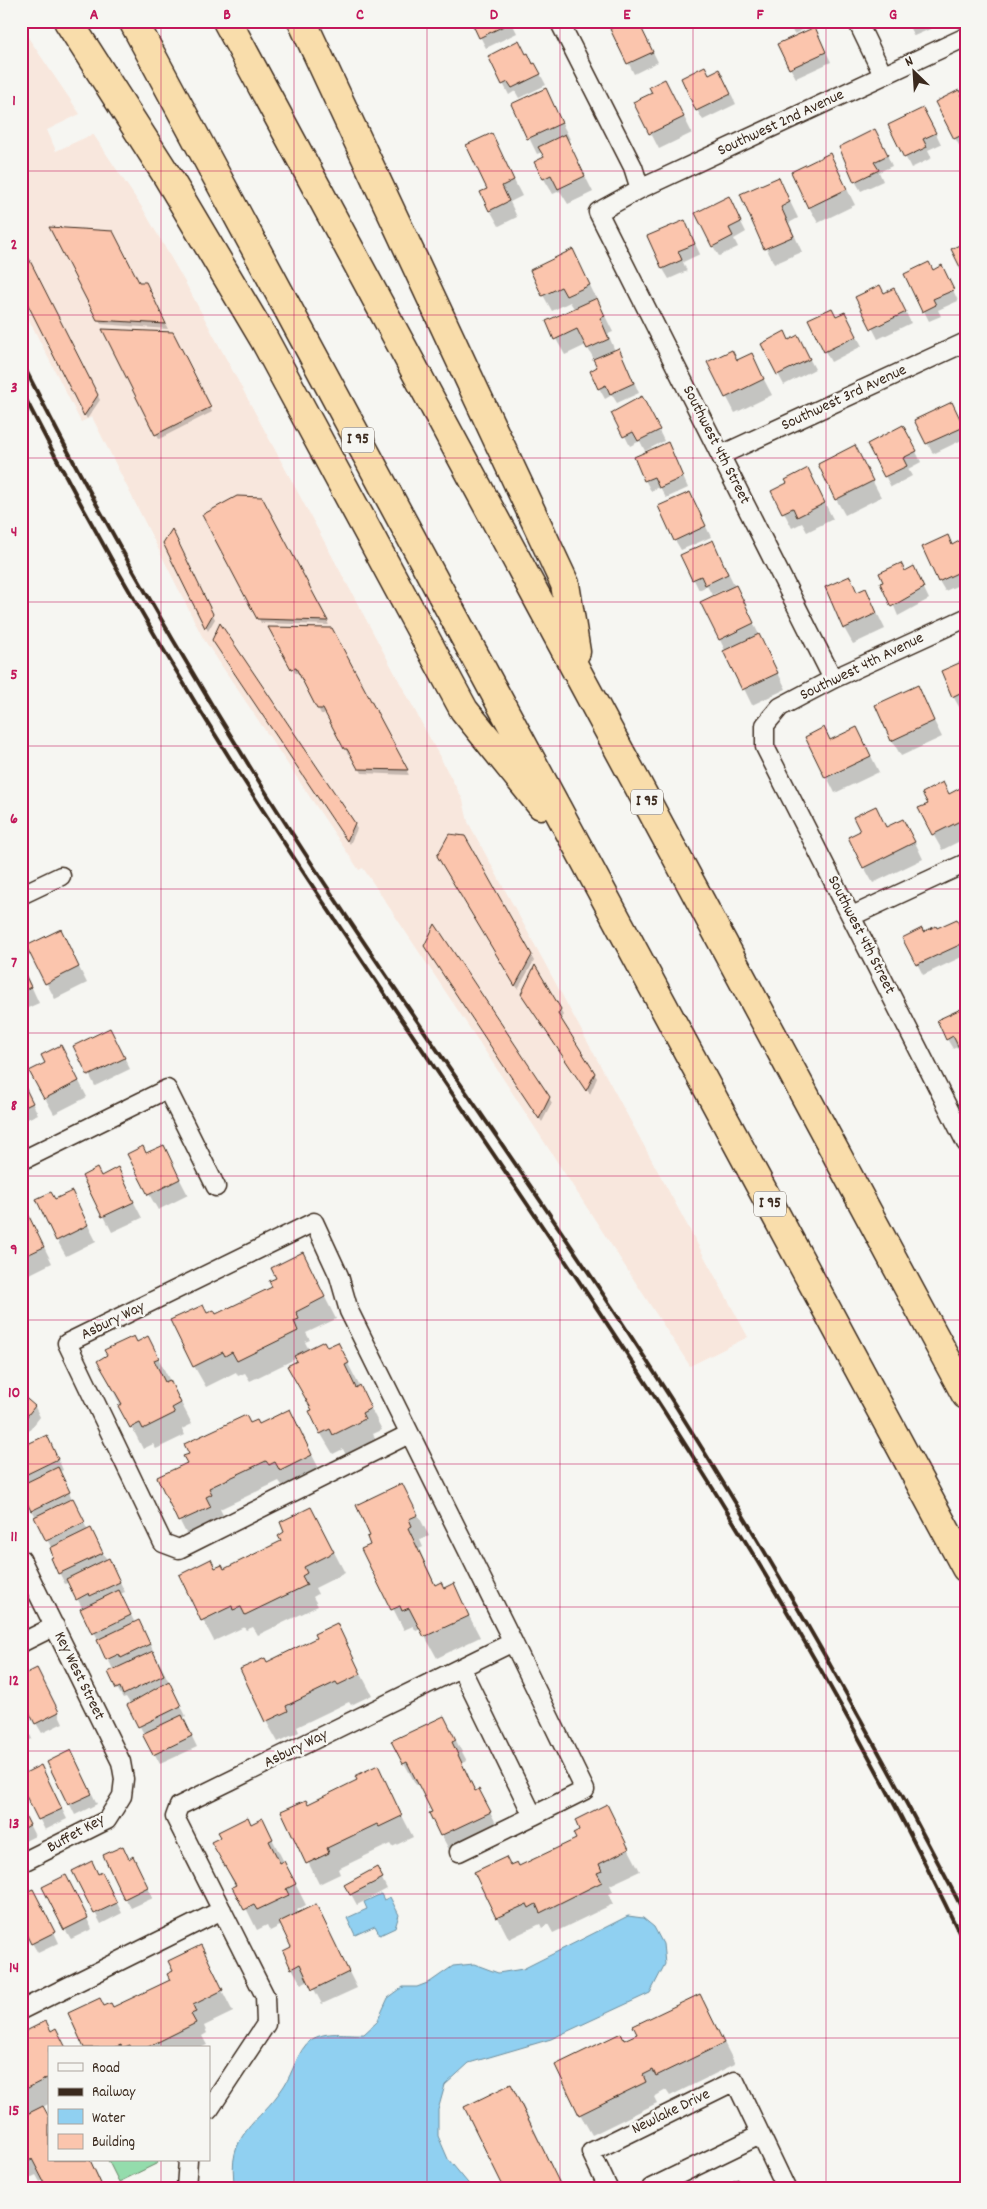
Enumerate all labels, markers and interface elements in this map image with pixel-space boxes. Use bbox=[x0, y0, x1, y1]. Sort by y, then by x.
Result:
text: A bbox=[90, 4, 99, 27]
text: B bbox=[223, 4, 231, 27]
text: C bbox=[356, 4, 364, 27]
text: D bbox=[490, 4, 499, 27]
text: E bbox=[623, 4, 631, 27]
text: F bbox=[756, 4, 764, 27]
text: G bbox=[889, 4, 897, 27]
north arrow bbox=[890, 48, 940, 98]
text: N bbox=[902, 51, 917, 73]
street label: Southwest 2nd Avenue bbox=[714, 84, 848, 162]
text: 1 bbox=[12, 90, 16, 113]
text: 2 bbox=[11, 234, 18, 257]
street label: Southwest 3rd Avenue bbox=[778, 359, 910, 437]
text: 3 bbox=[10, 377, 18, 400]
street label: Southwest 4th Street bbox=[676, 382, 756, 508]
road number: I 95 bbox=[342, 428, 374, 452]
text: 4 bbox=[11, 521, 17, 544]
street label: Southwest 4th Avenue bbox=[796, 627, 928, 707]
text: 5 bbox=[10, 664, 18, 687]
road number: I 95 bbox=[631, 790, 663, 814]
text: 6 bbox=[10, 808, 18, 831]
street label: Southwest 4th Street bbox=[821, 872, 901, 998]
text: 7 bbox=[11, 952, 17, 975]
text: 8 bbox=[11, 1095, 18, 1118]
road number: I 95 bbox=[754, 1192, 786, 1216]
text: 9 bbox=[10, 1239, 18, 1262]
street label: Asbury Way bbox=[77, 1295, 149, 1346]
text: 10 bbox=[8, 1382, 20, 1405]
text: 11 bbox=[10, 1526, 18, 1549]
street label: Key West Street bbox=[48, 1628, 110, 1724]
text: 12 bbox=[9, 1670, 19, 1693]
street label: Asbury Way bbox=[260, 1723, 332, 1774]
street label: Buffet Key bbox=[43, 1808, 110, 1859]
text: 13 bbox=[9, 1813, 19, 1836]
text: 14 bbox=[9, 1957, 19, 1980]
legend bbox=[48, 2046, 210, 2162]
text: Road bbox=[92, 2058, 120, 2080]
text: Railway bbox=[92, 2082, 136, 2104]
street label: Newlake Drive bbox=[628, 2083, 714, 2141]
text: 15 bbox=[9, 2100, 19, 2123]
text: Water bbox=[92, 2108, 126, 2130]
text: Building bbox=[92, 2132, 135, 2154]

